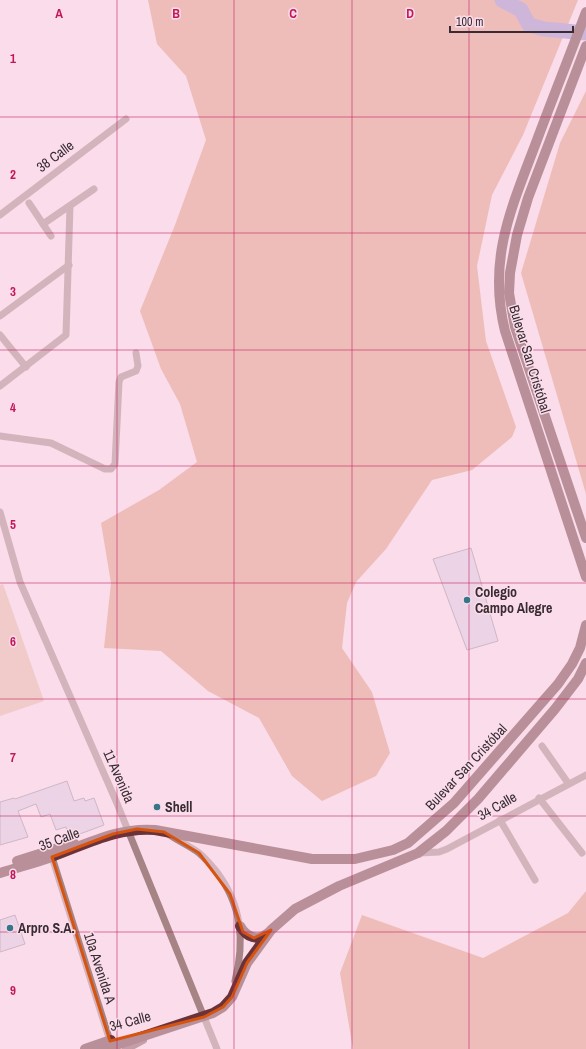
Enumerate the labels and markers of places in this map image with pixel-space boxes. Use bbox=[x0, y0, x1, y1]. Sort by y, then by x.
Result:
place label: Colegio Campo Alegre bbox=[475, 583, 552, 617]
marker: Colegio Campo Alegre bbox=[462, 595, 472, 605]
place label: Shell bbox=[165, 798, 192, 816]
marker: Shell bbox=[152, 802, 162, 812]
place label: Arpro S.A. bbox=[18, 919, 75, 937]
marker: Arpro S.A. bbox=[5, 923, 15, 933]

